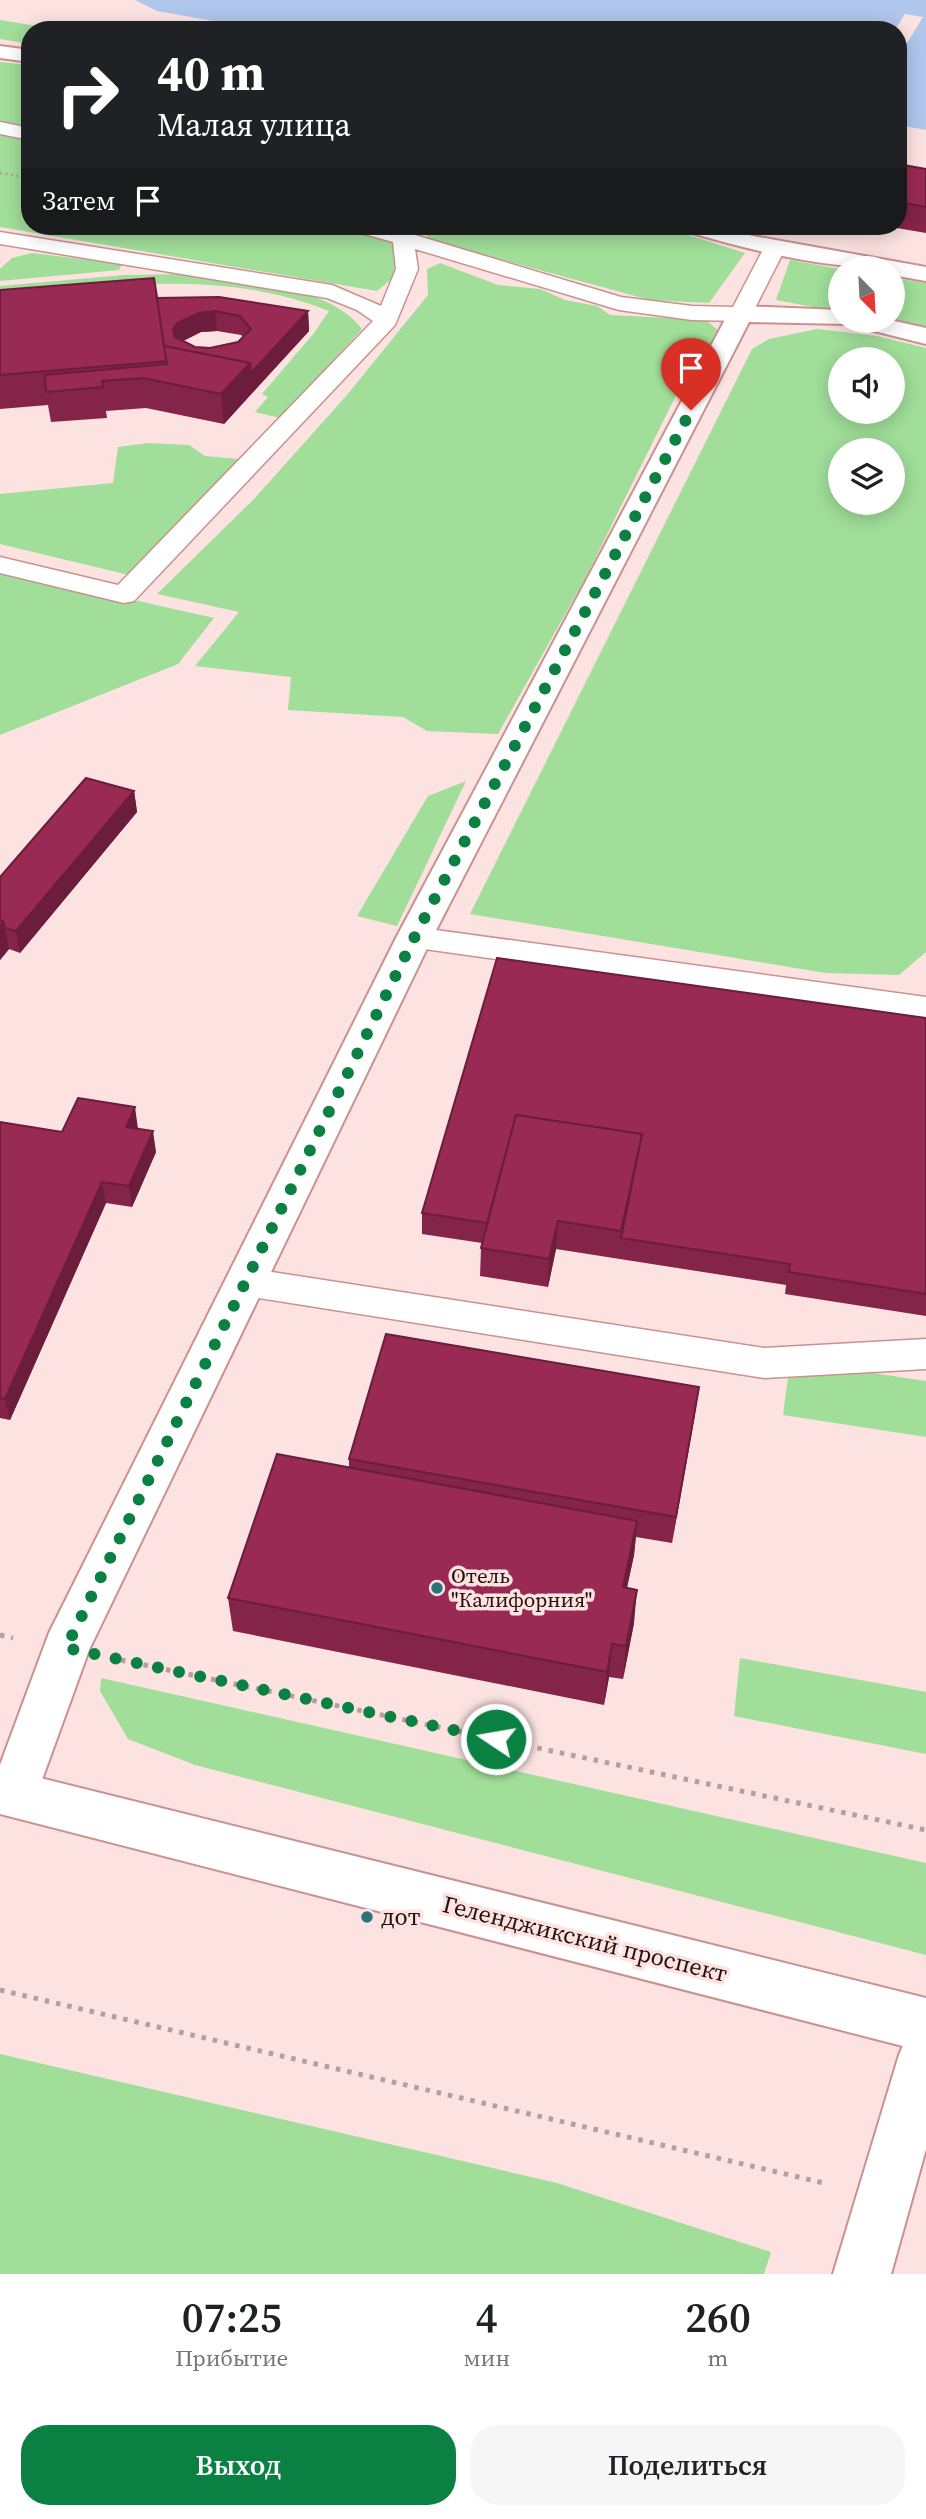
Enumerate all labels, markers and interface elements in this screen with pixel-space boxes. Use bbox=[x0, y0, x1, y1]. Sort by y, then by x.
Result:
text: 40 m bbox=[157, 39, 265, 106]
icon: right bbox=[42, 49, 133, 140]
text: Малая улица bbox=[157, 103, 351, 147]
icon: arrive bbox=[129, 182, 167, 220]
text: Затем bbox=[42, 183, 115, 219]
north arrow bbox=[828, 256, 905, 332]
map controls bbox=[828, 256, 905, 515]
pin bbox=[661, 338, 721, 410]
button: sound bbox=[828, 347, 905, 424]
icon: arrive bbox=[672, 349, 710, 387]
button: layers bbox=[828, 438, 905, 515]
place label: Отель "Калифорния" bbox=[451, 1561, 592, 1614]
marker: Отель "Калифорния" bbox=[429, 1580, 445, 1596]
position arrow bbox=[459, 1702, 533, 1776]
street label: Геленджикский проспект bbox=[439, 1887, 731, 1990]
place label: дот bbox=[381, 1900, 421, 1933]
marker: дот bbox=[359, 1909, 375, 1925]
text: 07:25 bbox=[182, 2288, 282, 2346]
text: 4 bbox=[476, 2288, 498, 2346]
text: 260 bbox=[685, 2288, 751, 2346]
text: Прибытие bbox=[175, 2342, 288, 2374]
text: мин bbox=[464, 2342, 510, 2374]
text: m bbox=[708, 2342, 728, 2374]
button: Выход bbox=[21, 2425, 456, 2505]
button: Поделиться bbox=[470, 2425, 905, 2505]

